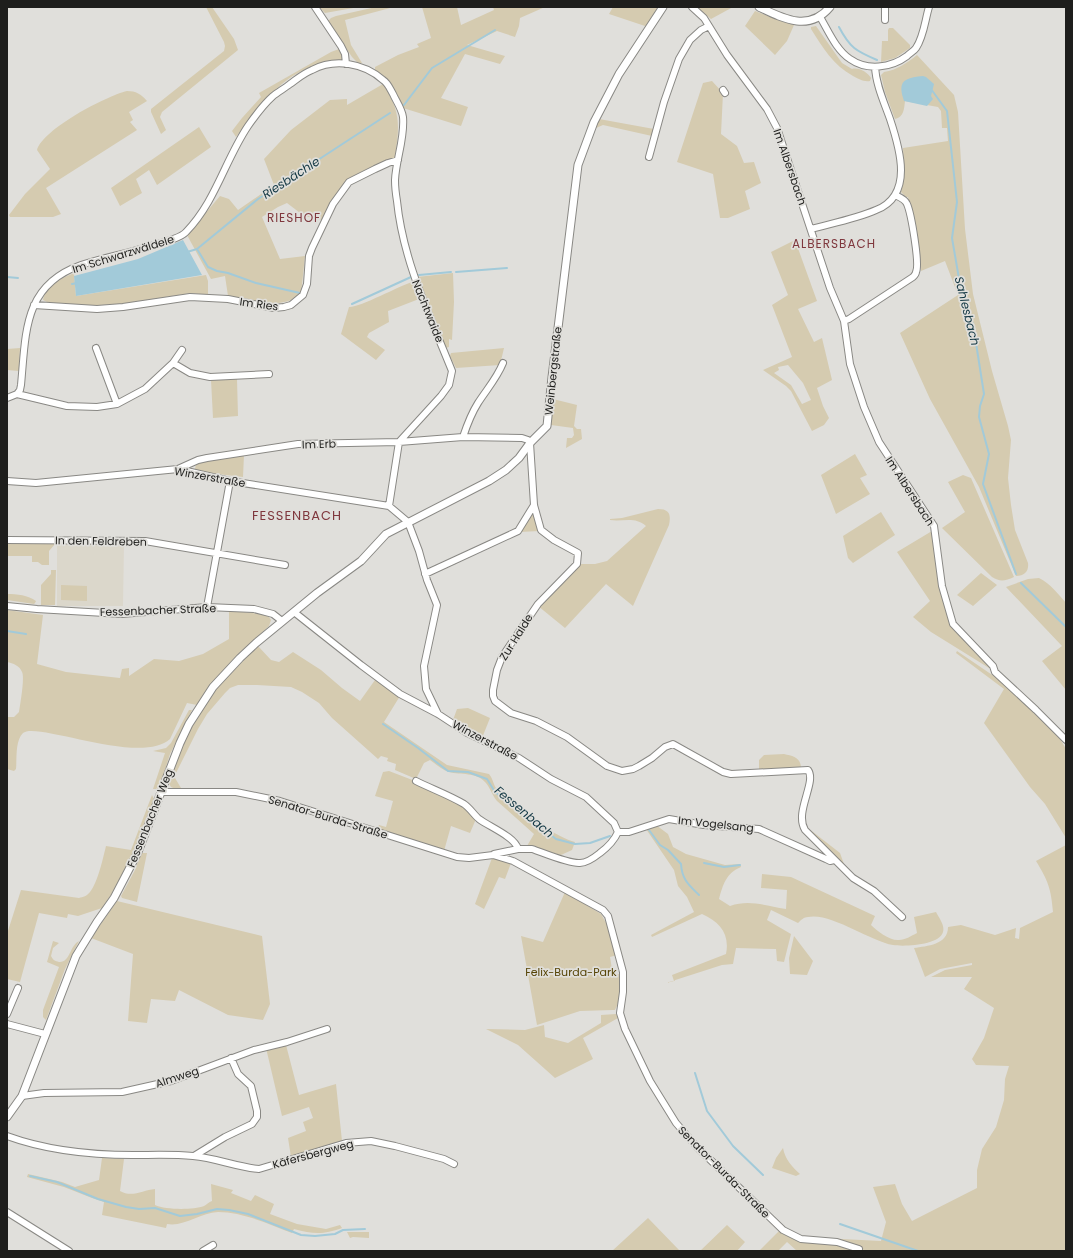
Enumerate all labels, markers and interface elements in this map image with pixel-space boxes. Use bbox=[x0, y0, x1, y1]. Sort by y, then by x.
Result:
street label: Im Albersbach bbox=[769, 127, 811, 207]
water label: Riesbächle bbox=[259, 152, 323, 203]
district label: RIESHOF bbox=[267, 209, 321, 226]
street label: Im Schwarzwäldele bbox=[70, 231, 176, 277]
district label: ALBERSBACH bbox=[792, 235, 876, 252]
water label: Sahlesbach bbox=[951, 275, 984, 347]
street label: Nachtwaide bbox=[408, 277, 448, 345]
street label: Im Ries bbox=[239, 293, 280, 315]
street label: Weinbergstraße bbox=[540, 326, 566, 416]
street label: Im Erb bbox=[302, 435, 336, 453]
street label: Im Albersbach bbox=[882, 453, 938, 529]
street label: Winzerstraße bbox=[173, 463, 247, 491]
district label: FESSENBACH bbox=[252, 506, 342, 525]
street label: In den Feldreben bbox=[55, 532, 147, 550]
street label: Fessenbacher Straße bbox=[100, 600, 217, 620]
street label: Zur Halde bbox=[495, 611, 537, 663]
street label: Winzerstraße bbox=[449, 716, 521, 764]
street label: Fessenbacher Weg bbox=[123, 766, 177, 870]
water label: Fessenbach bbox=[491, 782, 557, 841]
street label: Senator-Burda-Straße bbox=[266, 791, 390, 843]
street label: Im Vogelsang bbox=[677, 812, 755, 836]
park label: Felix-Burda-Park bbox=[525, 964, 617, 980]
street label: Almweg bbox=[153, 1062, 201, 1092]
street label: Senator-Burda-Straße bbox=[674, 1122, 774, 1222]
street label: Käfersbergweg bbox=[271, 1135, 355, 1173]

